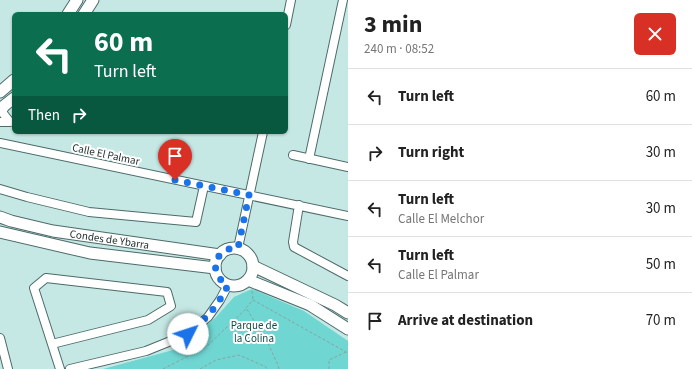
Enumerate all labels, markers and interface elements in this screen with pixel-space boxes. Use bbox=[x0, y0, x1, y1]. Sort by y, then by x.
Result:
text: 3 min bbox=[364, 7, 422, 42]
button: close bbox=[634, 13, 676, 55]
text: 60 m bbox=[94, 22, 153, 62]
icon: left bbox=[28, 28, 80, 80]
text: 240 m · 08:52 bbox=[364, 40, 434, 58]
text: Turn left bbox=[94, 59, 156, 84]
icon: left bbox=[364, 86, 386, 108]
text: Turn left bbox=[398, 86, 454, 107]
text: 60 m bbox=[646, 86, 676, 107]
icon: right bbox=[68, 104, 90, 126]
text: Then bbox=[28, 105, 60, 126]
pin bbox=[158, 139, 192, 180]
street label: Calle El Palmar bbox=[71, 140, 141, 169]
icon: right bbox=[364, 142, 386, 164]
text: Turn right bbox=[398, 142, 464, 163]
text: 30 m bbox=[646, 142, 676, 163]
icon: arrive bbox=[164, 145, 186, 167]
text: Turn left bbox=[398, 189, 454, 210]
icon: left bbox=[364, 198, 386, 220]
text: 30 m bbox=[646, 198, 676, 219]
text: Calle El Melchor bbox=[398, 210, 484, 228]
street label: Condes de Ybarra bbox=[69, 226, 150, 253]
text: Turn left bbox=[398, 245, 454, 266]
icon: left bbox=[364, 254, 386, 276]
text: 50 m bbox=[646, 254, 676, 275]
text: Calle El Palmar bbox=[398, 266, 479, 284]
icon: arrive bbox=[364, 310, 386, 332]
text: Arrive at destination bbox=[398, 310, 533, 331]
text: 70 m bbox=[646, 310, 676, 331]
position arrow bbox=[167, 313, 209, 355]
park label: Parque de la Colina bbox=[231, 318, 278, 346]

